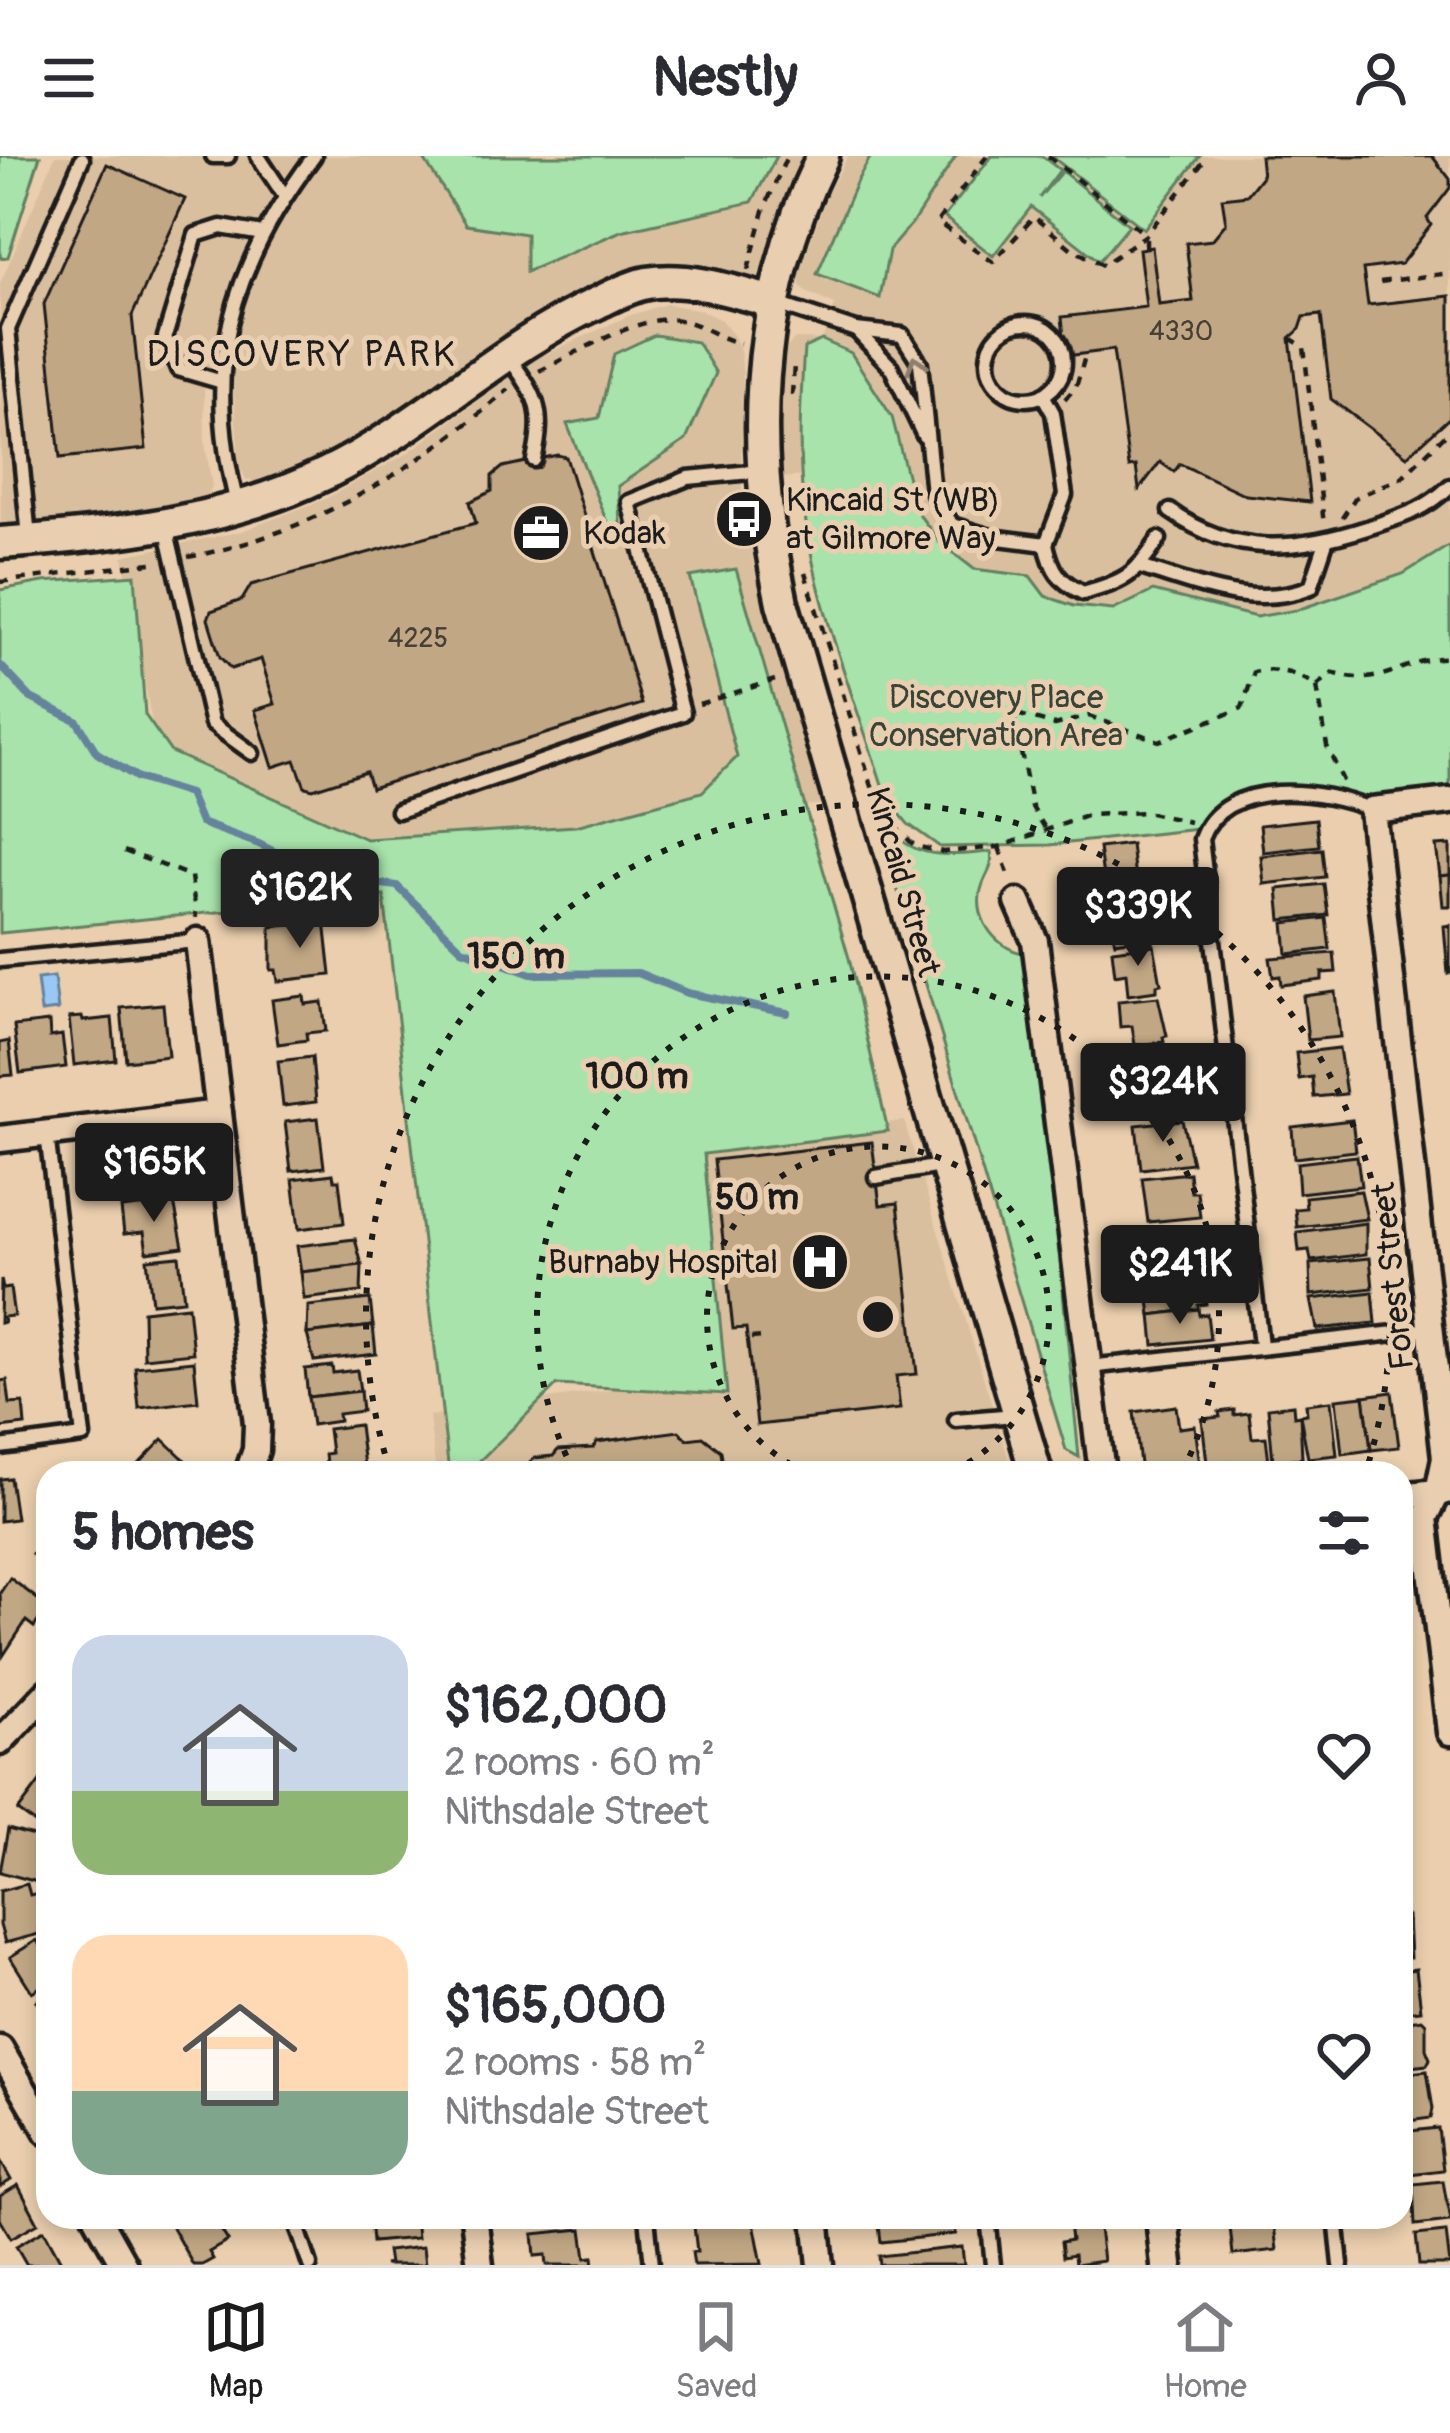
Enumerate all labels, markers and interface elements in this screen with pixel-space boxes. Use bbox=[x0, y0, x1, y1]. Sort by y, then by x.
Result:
text: Nestly bbox=[653, 44, 797, 112]
icon: menu bbox=[36, 45, 102, 111]
icon: person bbox=[1348, 45, 1414, 111]
house number: 4330 bbox=[1149, 315, 1213, 348]
district label: DISCOVERY PARK bbox=[146, 332, 458, 377]
one-way arrow bbox=[905, 355, 930, 376]
place label: Kincaid St (WB) at Gilmore Way bbox=[786, 480, 1000, 559]
bus stop icon: Kincaid St (WB) at Gilmore Way bbox=[713, 488, 775, 550]
office icon: Kodak bbox=[510, 502, 572, 564]
place label: Kodak bbox=[583, 513, 666, 554]
house number: 4225 bbox=[388, 622, 448, 655]
park label: Discovery Place Conservation Area bbox=[869, 677, 1123, 756]
street label: Kincaid Street bbox=[856, 783, 950, 982]
pin: $162K bbox=[216, 849, 384, 951]
text: $162K bbox=[248, 863, 352, 912]
pin: $339K bbox=[1054, 867, 1222, 969]
text: $339K bbox=[1084, 881, 1192, 930]
text: 150 m bbox=[467, 934, 565, 979]
pin: $324K bbox=[1079, 1043, 1247, 1145]
text: 100 m bbox=[585, 1054, 689, 1099]
text: $324K bbox=[1108, 1057, 1218, 1106]
pin: $165K bbox=[70, 1123, 238, 1225]
text: $165K bbox=[102, 1137, 206, 1186]
text: 50 m bbox=[715, 1175, 799, 1220]
street label: Forest Street bbox=[1363, 1180, 1423, 1372]
pin: $241K bbox=[1096, 1225, 1264, 1327]
hospital icon: Burnaby Hospital bbox=[789, 1231, 851, 1293]
text: $241K bbox=[1128, 1239, 1232, 1288]
place label: Burnaby Hospital bbox=[548, 1242, 778, 1283]
centre of rings bbox=[857, 1296, 899, 1338]
icon: filters bbox=[1311, 1500, 1377, 1566]
text: 5 homes bbox=[72, 1501, 254, 1565]
text: $162,000 bbox=[444, 1674, 667, 1738]
icon: home bbox=[168, 1683, 312, 1827]
icon: heart bbox=[1311, 1722, 1377, 1788]
text: 2 rooms · 60 m² bbox=[444, 1738, 715, 1787]
text: Nithsdale Street bbox=[444, 1787, 709, 1836]
text: $165,000 bbox=[444, 1974, 666, 2038]
icon: home bbox=[168, 1983, 312, 2127]
icon: heart bbox=[1311, 2022, 1377, 2088]
text: 2 rooms · 58 m² bbox=[444, 2038, 706, 2087]
text: Nithsdale Street bbox=[444, 2087, 709, 2136]
tab: Map bbox=[203, 2294, 269, 2407]
tab: Saved bbox=[675, 2294, 757, 2407]
tab: Home bbox=[1164, 2294, 1247, 2407]

